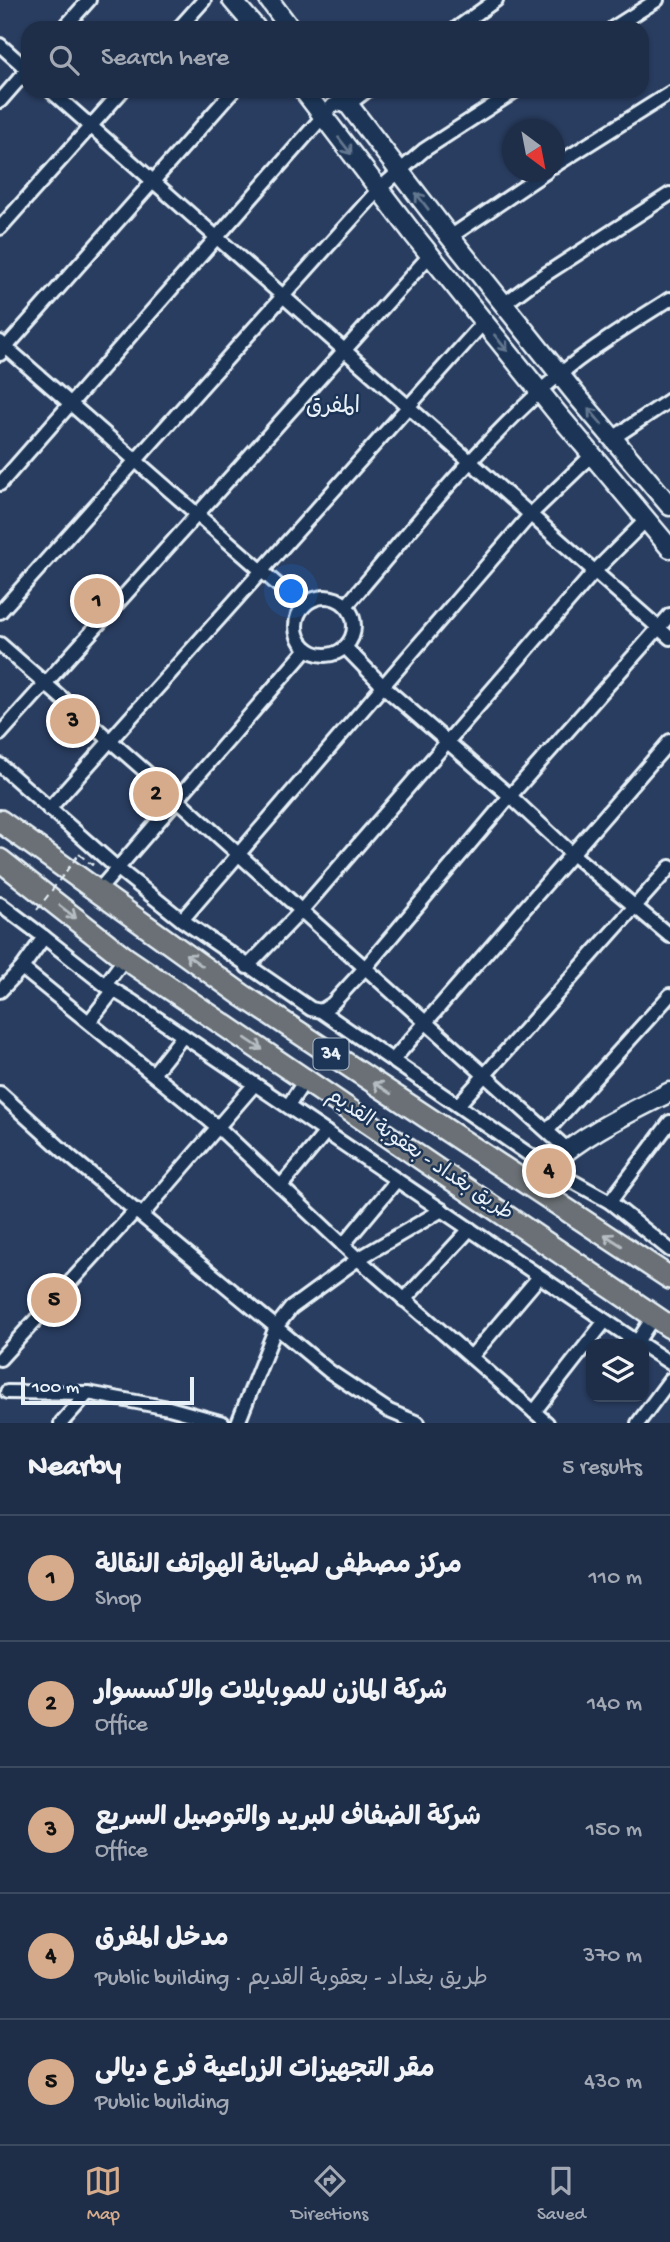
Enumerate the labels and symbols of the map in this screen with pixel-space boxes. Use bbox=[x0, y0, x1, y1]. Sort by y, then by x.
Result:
north arrow bbox=[502, 119, 565, 182]
one-way arrow bbox=[337, 136, 352, 154]
one-way arrow bbox=[414, 192, 429, 210]
one-way arrow bbox=[493, 334, 509, 352]
district label: المفرق bbox=[306, 394, 360, 421]
one-way arrow bbox=[587, 408, 603, 426]
your location bbox=[274, 574, 308, 608]
pin: 1 bbox=[74, 575, 120, 627]
pin: 3 bbox=[50, 695, 96, 747]
pin: 2 bbox=[133, 768, 179, 820]
one-way arrow bbox=[58, 905, 76, 920]
one-way arrow bbox=[185, 953, 204, 968]
one-way arrow bbox=[243, 1037, 263, 1051]
road number: 34 bbox=[314, 1038, 348, 1070]
one-way arrow bbox=[373, 1081, 392, 1095]
street label: طريق بغداد - بعقوبة القديم bbox=[321, 1084, 517, 1228]
pin: 4 bbox=[526, 1145, 572, 1197]
one-way arrow bbox=[604, 1233, 623, 1247]
pin: 5 bbox=[31, 1274, 77, 1326]
scale bar bbox=[21, 1374, 194, 1406]

